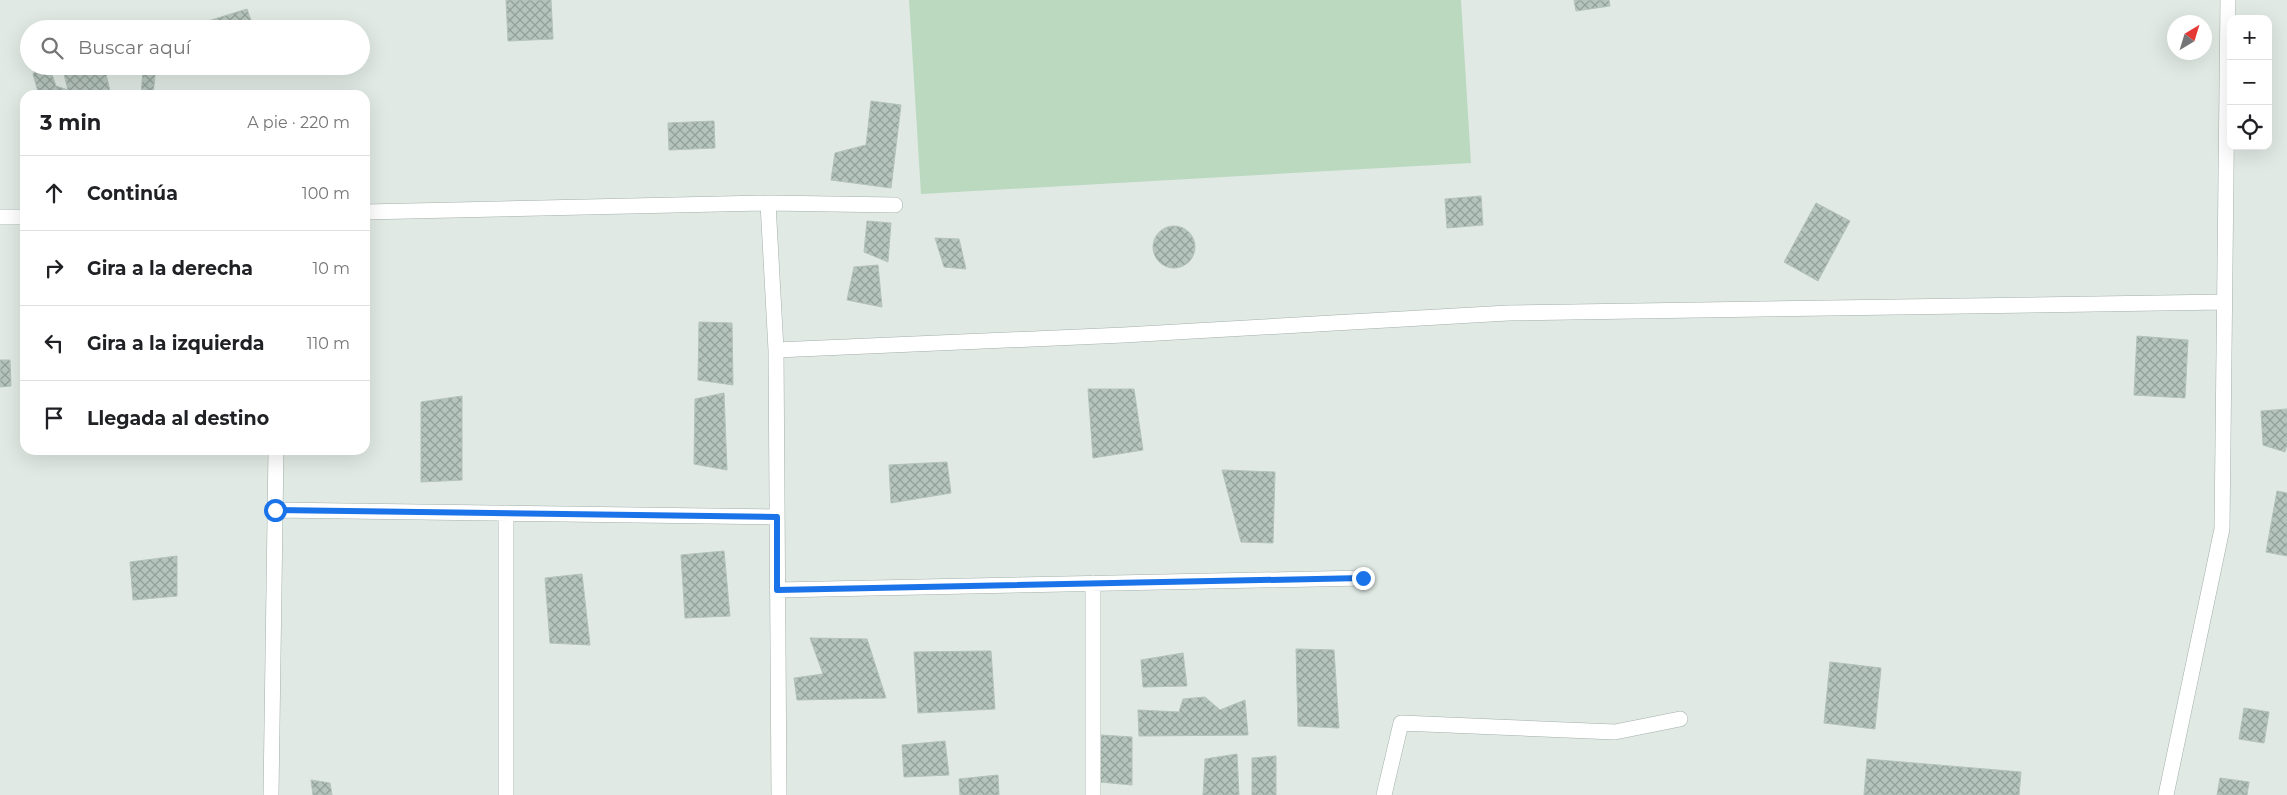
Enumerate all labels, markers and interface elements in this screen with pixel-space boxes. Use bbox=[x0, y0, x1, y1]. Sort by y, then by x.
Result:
north arrow bbox=[2167, 15, 2212, 60]
map controls bbox=[2227, 15, 2272, 150]
button: + bbox=[2227, 15, 2272, 60]
search box bbox=[20, 20, 370, 75]
icon: search bbox=[38, 34, 66, 62]
text: Buscar aquí bbox=[78, 36, 191, 59]
button: − bbox=[2227, 60, 2272, 105]
button: locate bbox=[2227, 105, 2272, 150]
text: 3 min bbox=[40, 110, 101, 135]
text: A pie · 220 m bbox=[247, 113, 350, 132]
icon: ahead bbox=[40, 179, 68, 207]
text: Continúa bbox=[87, 182, 178, 205]
text: 100 m bbox=[302, 184, 350, 203]
icon: right bbox=[40, 254, 68, 282]
text: Gira a la derecha bbox=[87, 257, 253, 280]
text: 10 m bbox=[312, 259, 350, 278]
icon: left bbox=[40, 329, 68, 357]
text: Gira a la izquierda bbox=[87, 332, 265, 355]
text: 110 m bbox=[307, 334, 350, 353]
icon: arrive bbox=[40, 404, 68, 432]
text: Llegada al destino bbox=[87, 407, 269, 430]
route start bbox=[264, 499, 287, 522]
route end bbox=[1352, 567, 1375, 590]

